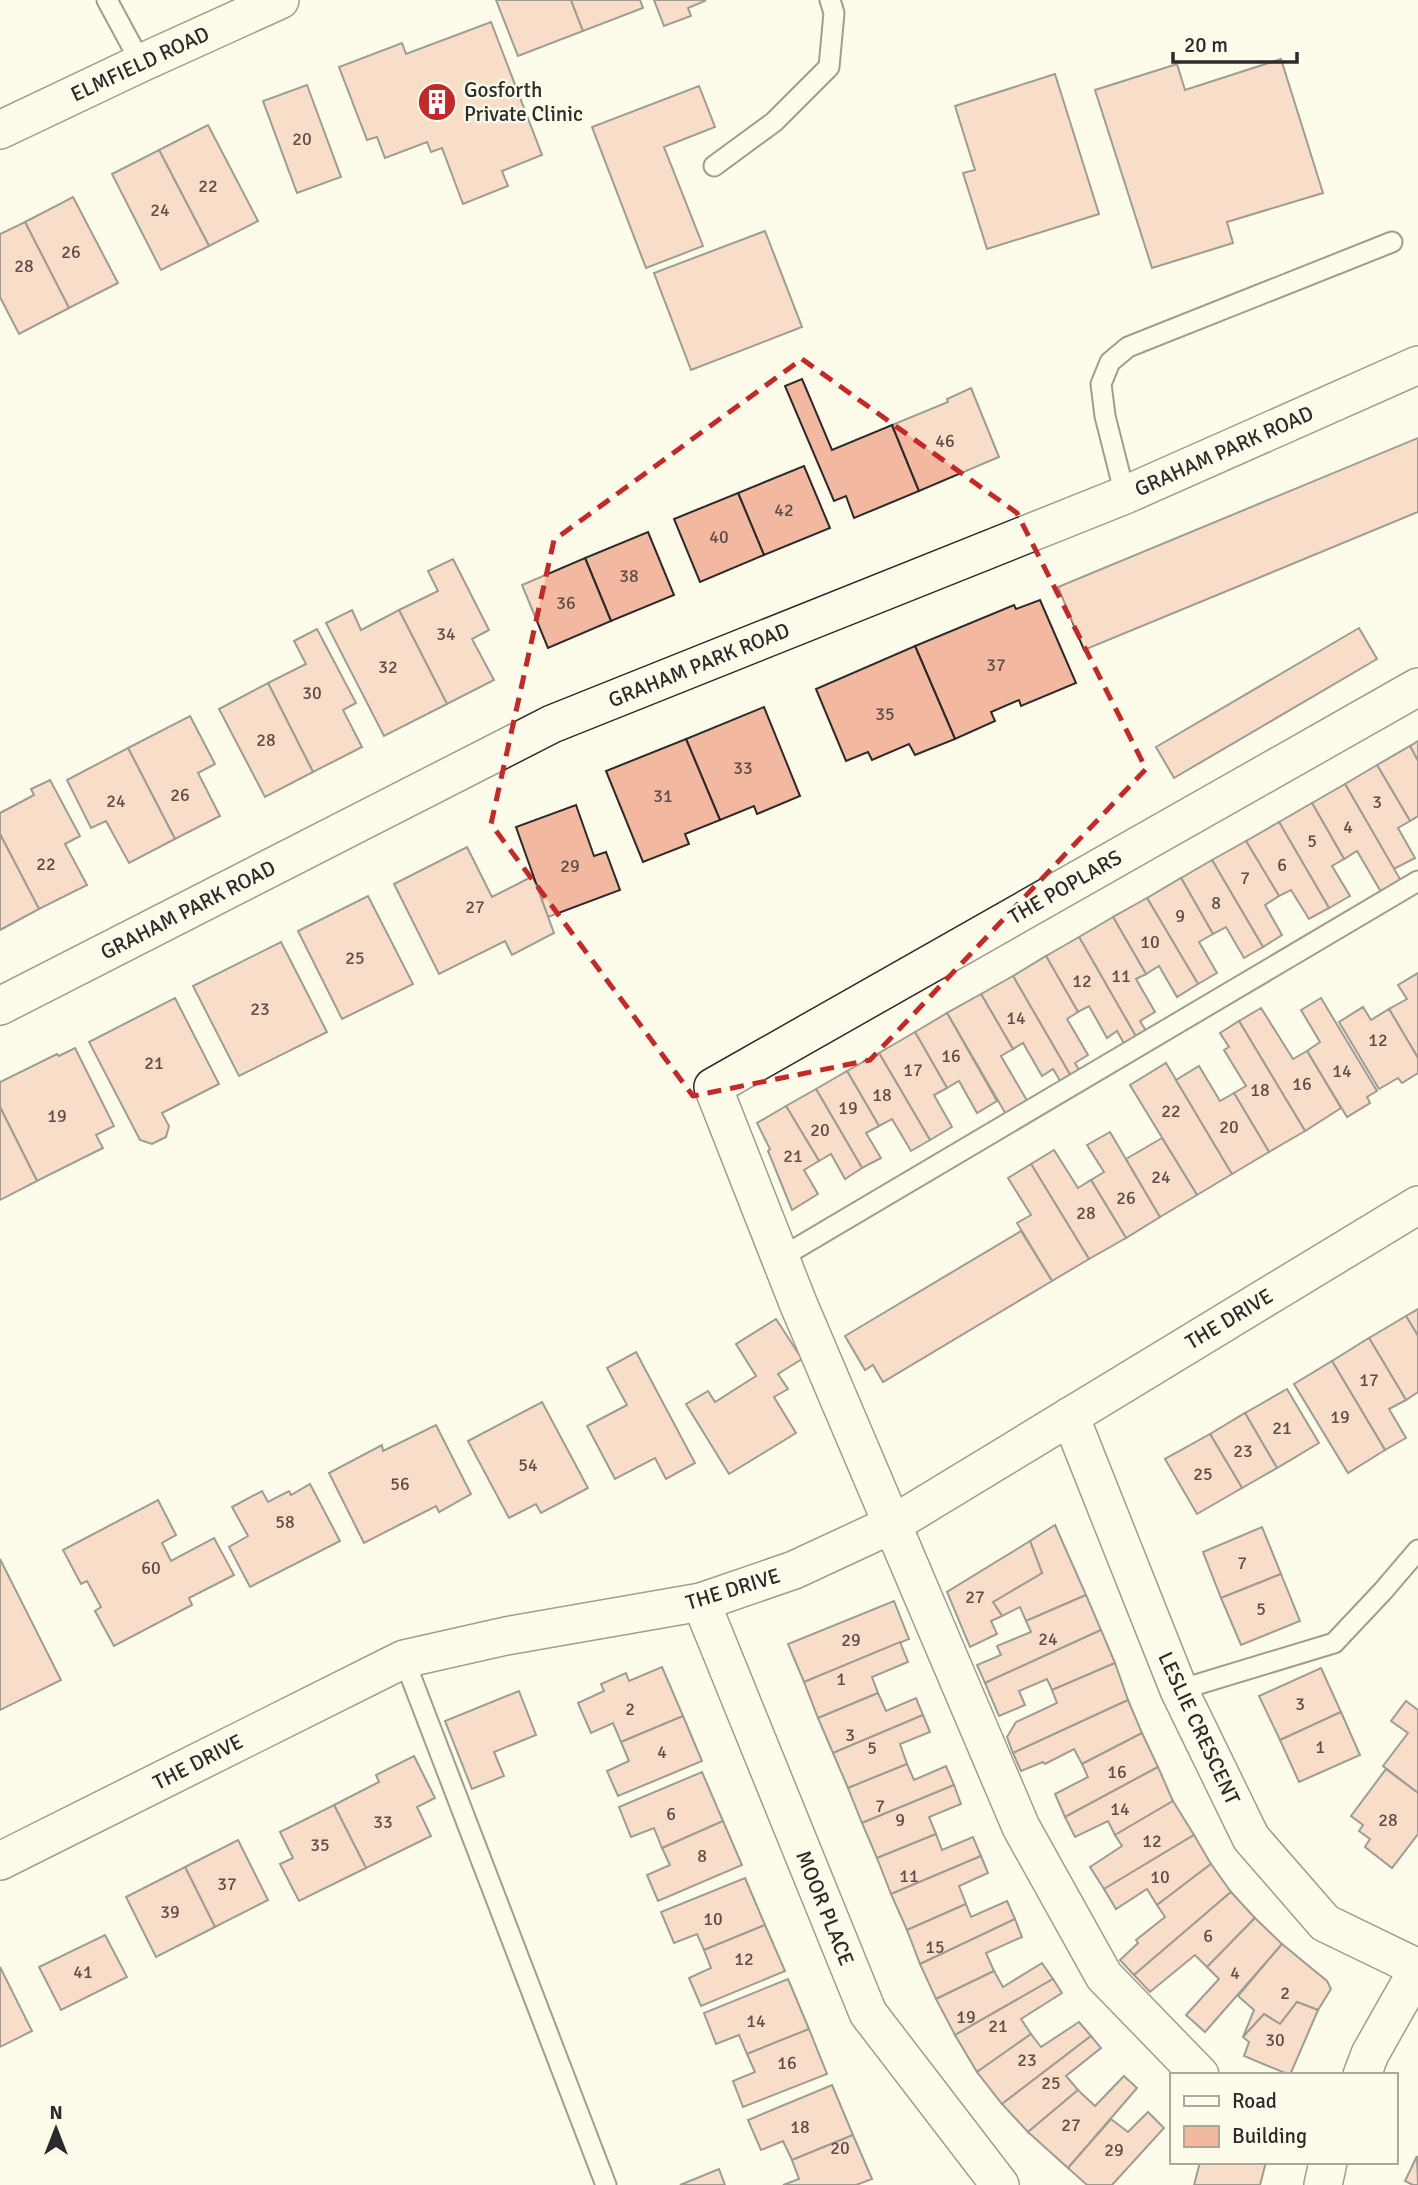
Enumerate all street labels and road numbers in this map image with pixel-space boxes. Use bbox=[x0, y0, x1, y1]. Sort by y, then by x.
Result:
street label: ELMFIELD ROAD bbox=[67, 21, 213, 107]
street label: GRAHAM PARK ROAD bbox=[1131, 400, 1317, 502]
street label: GRAHAM PARK ROAD bbox=[605, 617, 793, 713]
street label: THE POPLARS bbox=[1004, 844, 1126, 930]
street label: GRAHAM PARK ROAD bbox=[96, 855, 280, 965]
street label: THE DRIVE bbox=[1181, 1283, 1277, 1355]
street label: THE DRIVE bbox=[683, 1562, 783, 1616]
street label: LESLIE CRESCENT bbox=[1152, 1647, 1246, 1809]
street label: THE DRIVE bbox=[149, 1728, 247, 1796]
street label: MOOR PLACE bbox=[790, 1847, 860, 1969]

